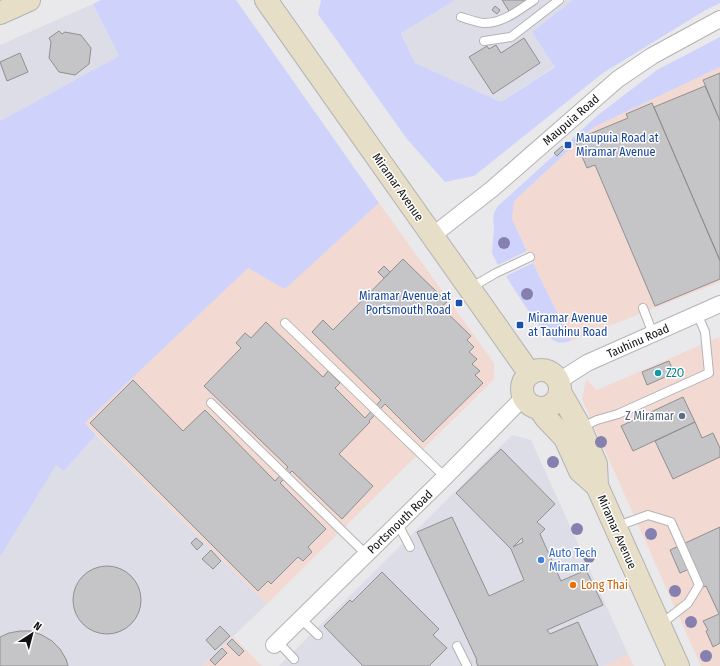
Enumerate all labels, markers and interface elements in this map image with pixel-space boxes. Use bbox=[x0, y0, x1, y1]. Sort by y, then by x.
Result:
street label: Maupuia Road bbox=[540, 92, 602, 148]
place label: Maupuia Road at Miramar Avenue bbox=[576, 131, 659, 159]
marker: Maupuia Road at Miramar Avenue bbox=[563, 140, 573, 150]
street label: Miramar Avenue bbox=[369, 150, 427, 224]
place label: Miramar Avenue at Portsmouth Road bbox=[359, 289, 451, 317]
marker: Miramar Avenue at Portsmouth Road bbox=[454, 298, 464, 308]
place label: Miramar Avenue at Tauhinu Road bbox=[528, 311, 608, 339]
marker: Miramar Avenue at Tauhinu Road bbox=[515, 320, 525, 330]
street label: Tauhinu Road bbox=[605, 321, 671, 361]
place label: Z2O bbox=[666, 366, 684, 380]
marker: Z2O bbox=[653, 368, 663, 378]
place label: Z Miramar bbox=[625, 409, 675, 423]
marker: Z Miramar bbox=[677, 411, 687, 421]
street label: Portsmouth Road bbox=[364, 487, 436, 557]
street label: Miramar Avenue bbox=[594, 493, 640, 571]
place label: Auto Tech Miramar bbox=[549, 546, 597, 574]
marker: Auto Tech Miramar bbox=[536, 555, 546, 565]
place label: Long Thai bbox=[581, 578, 628, 592]
marker: Long Thai bbox=[568, 580, 578, 590]
north arrow bbox=[12, 614, 52, 654]
text: N bbox=[31, 619, 44, 634]

